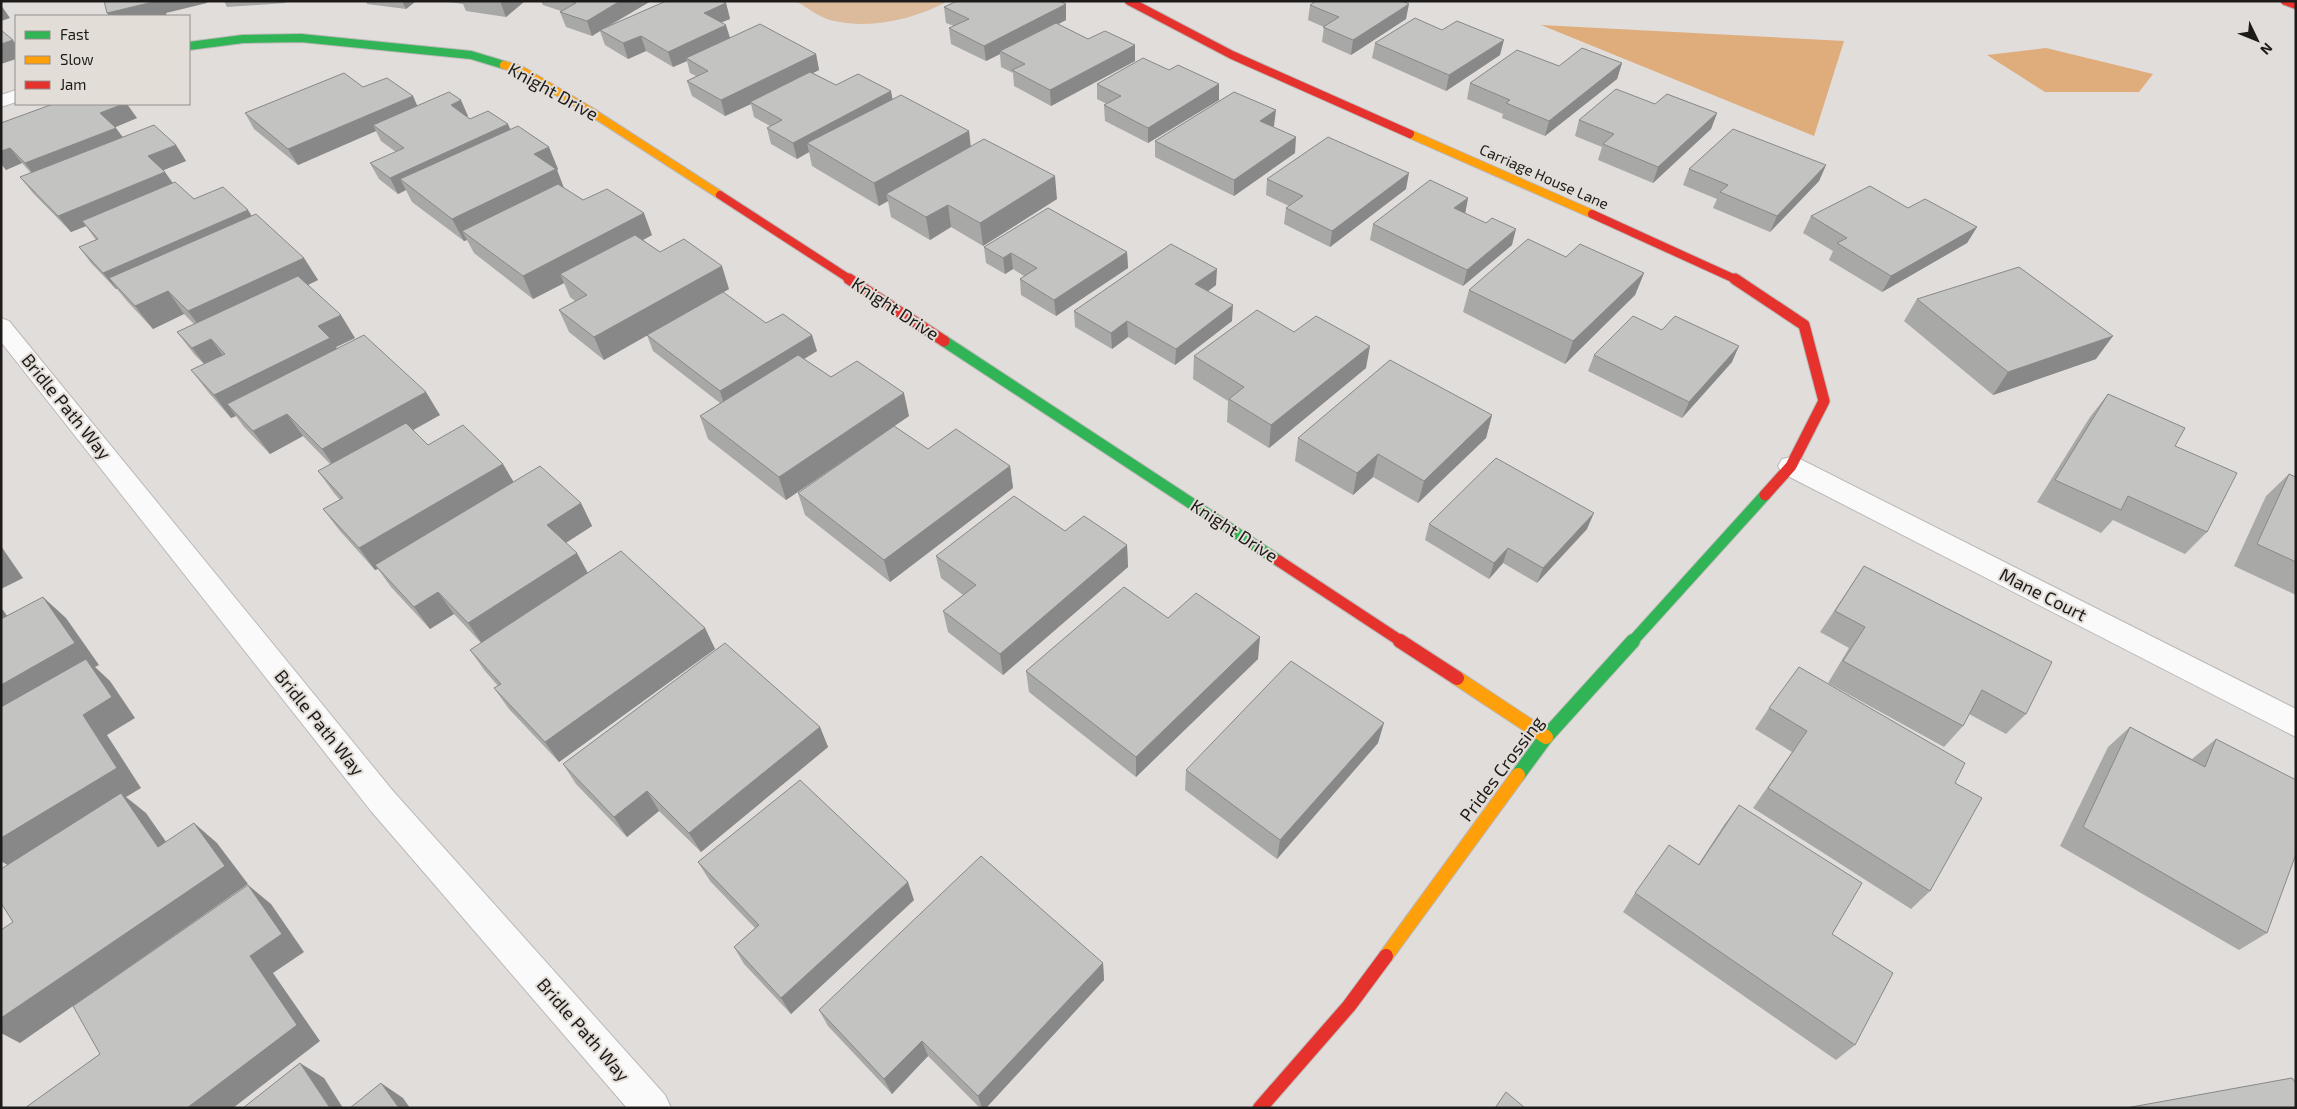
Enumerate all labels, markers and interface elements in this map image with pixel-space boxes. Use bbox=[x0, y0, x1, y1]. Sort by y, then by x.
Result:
legend bbox=[15, 15, 190, 105]
north arrow bbox=[2232, 15, 2282, 65]
text: Fast bbox=[60, 25, 90, 43]
text: N bbox=[2257, 40, 2277, 59]
text: Slow bbox=[60, 50, 94, 68]
street label: Knight Drive bbox=[505, 57, 602, 125]
text: Jam bbox=[60, 75, 86, 93]
street label: Carriage House Lane bbox=[1477, 140, 1612, 213]
street label: Knight Drive bbox=[848, 272, 943, 345]
street label: Bridle Path Way bbox=[17, 349, 117, 464]
street label: Knight Drive bbox=[1187, 494, 1282, 567]
street label: Mane Court bbox=[1996, 563, 2091, 625]
street label: Bridle Path Way bbox=[270, 665, 370, 780]
street label: Prides Crossing bbox=[1454, 711, 1548, 825]
street label: Bridle Path Way bbox=[533, 973, 635, 1086]

